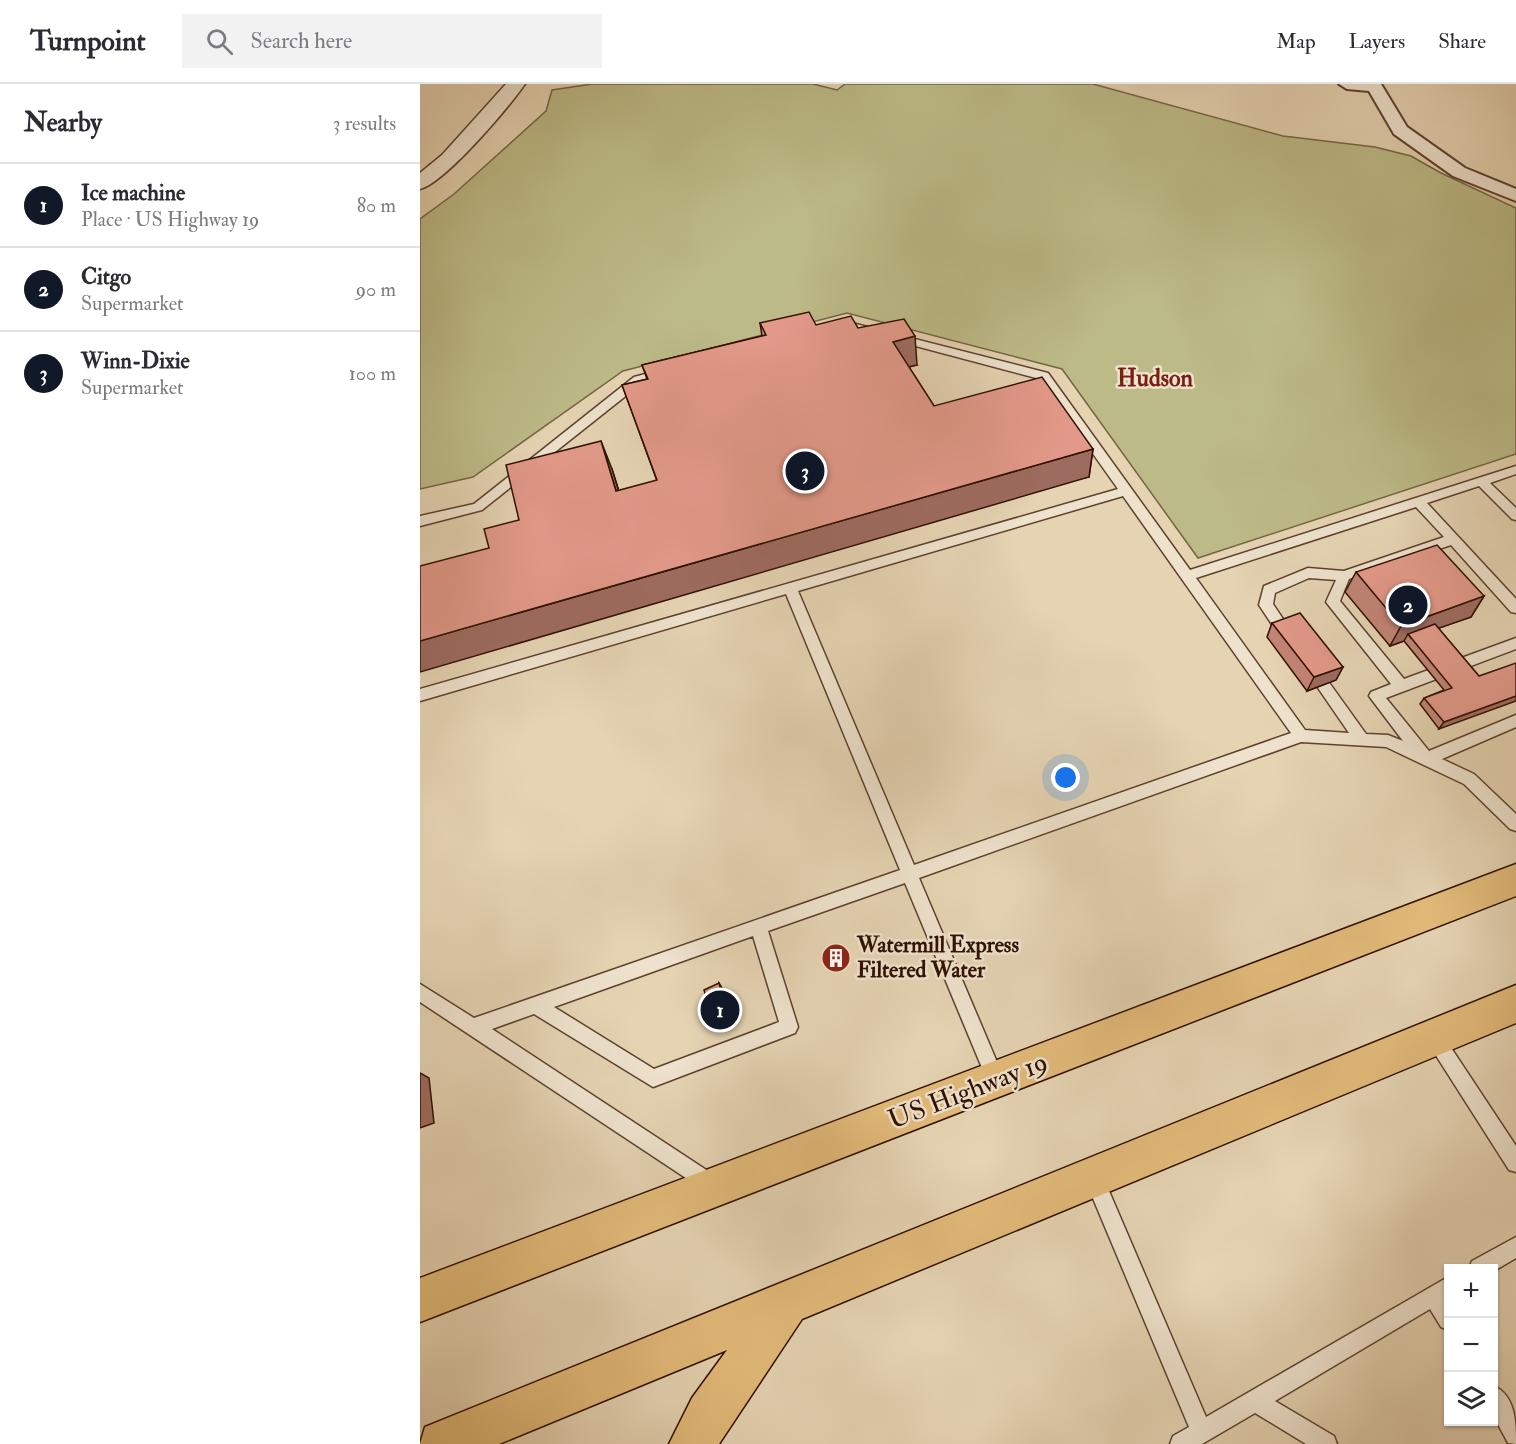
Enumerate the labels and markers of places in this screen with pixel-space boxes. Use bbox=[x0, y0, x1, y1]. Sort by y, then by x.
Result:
pin: 3 bbox=[786, 448, 824, 494]
pin: 2 bbox=[1388, 582, 1428, 628]
place label: Watermill Express Filtered Water bbox=[856, 931, 1019, 984]
building icon: Watermill Express Filtered Water bbox=[820, 942, 852, 974]
pin: 1 bbox=[700, 988, 740, 1032]

